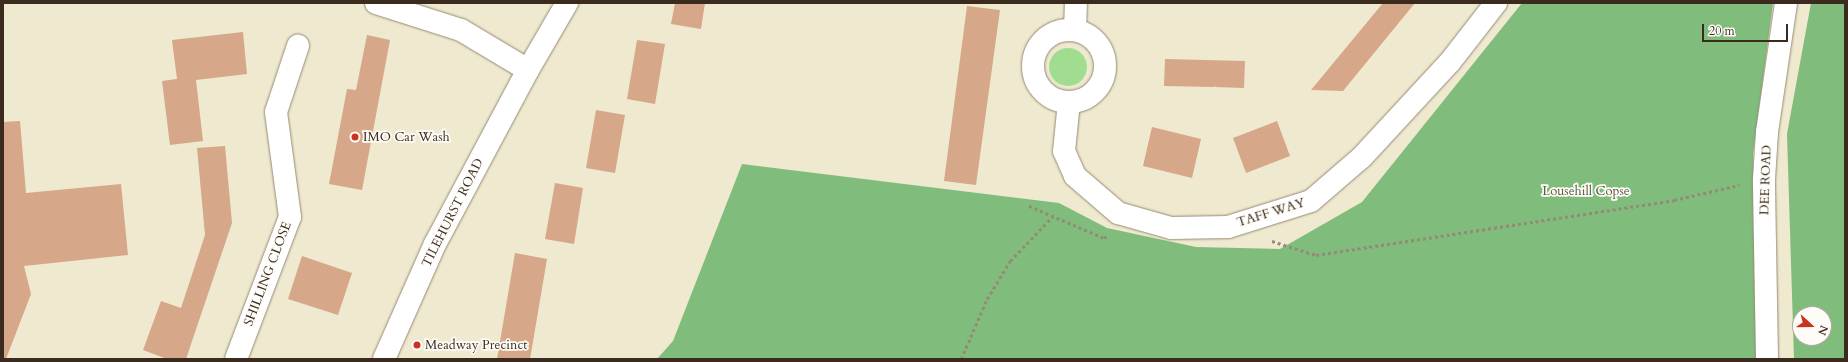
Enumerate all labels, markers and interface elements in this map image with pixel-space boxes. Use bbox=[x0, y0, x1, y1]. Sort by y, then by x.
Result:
scale bar bbox=[1704, 16, 1790, 42]
text: 20 m bbox=[1709, 23, 1735, 39]
place label: IMO Car Wash bbox=[363, 129, 450, 145]
marker: IMO Car Wash bbox=[350, 132, 360, 142]
street label: DEE ROAD bbox=[1757, 145, 1775, 215]
street label: TILEHURST ROAD bbox=[419, 156, 487, 270]
park label: Lousehill Copse bbox=[1542, 183, 1630, 199]
street label: TAFF WAY bbox=[1235, 195, 1307, 231]
street label: SHILLING CLOSE bbox=[241, 220, 295, 328]
north arrow bbox=[1792, 306, 1832, 346]
text: N bbox=[1814, 323, 1831, 337]
place label: Meadway Precinct bbox=[425, 337, 527, 353]
marker: Meadway Precinct bbox=[412, 340, 422, 350]

